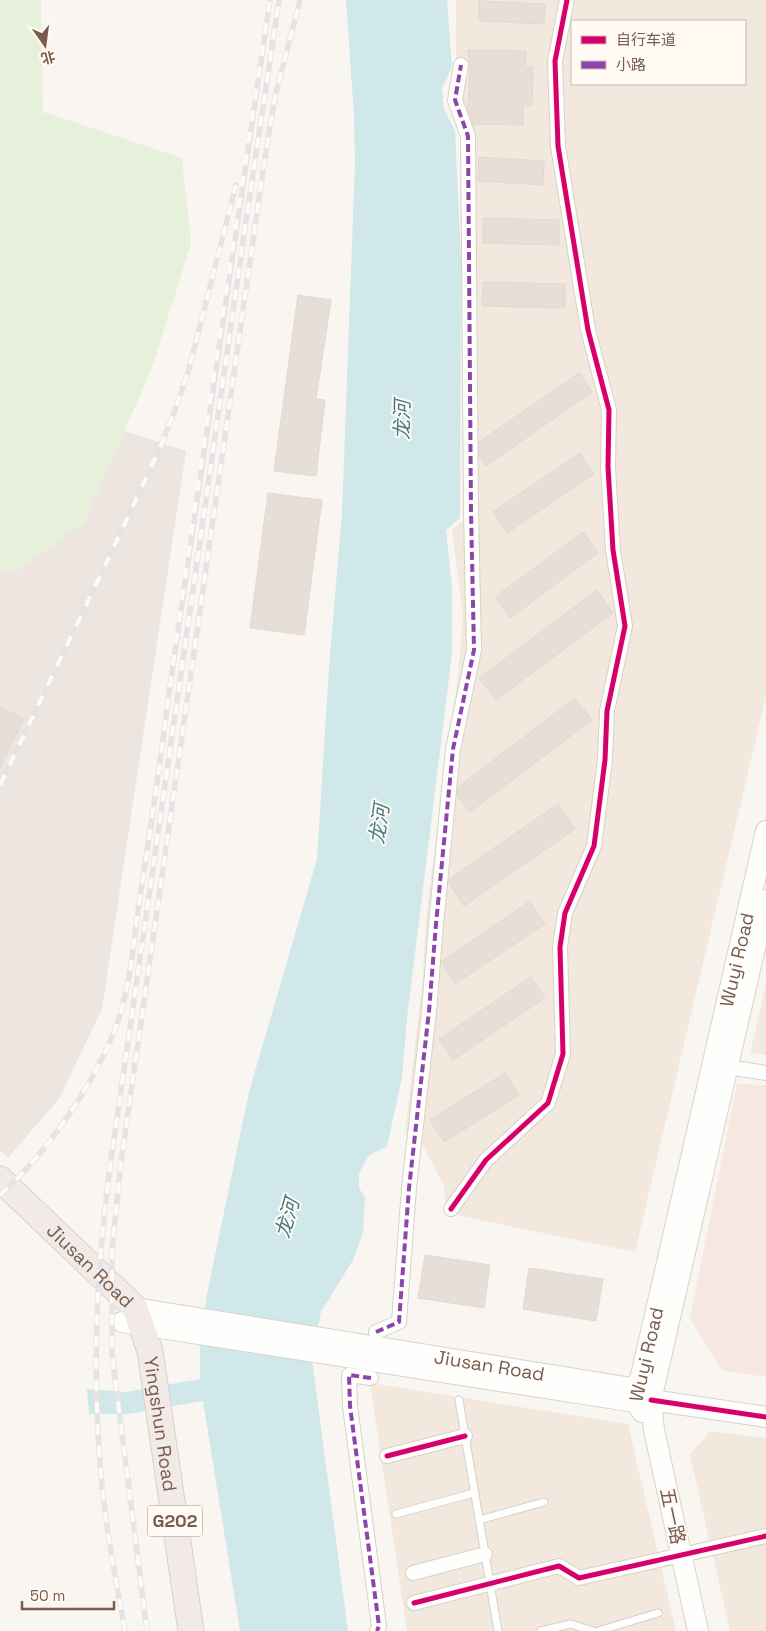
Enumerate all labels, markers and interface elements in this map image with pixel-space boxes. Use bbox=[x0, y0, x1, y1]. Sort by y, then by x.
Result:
north arrow bbox=[20, 20, 70, 70]
legend bbox=[571, 20, 746, 85]
text: 自行车道 bbox=[616, 30, 676, 49]
text: 北 bbox=[39, 47, 57, 68]
text: 小路 bbox=[616, 55, 646, 74]
water label: 龙河 bbox=[389, 396, 415, 440]
water label: 龙河 bbox=[363, 798, 395, 846]
street label: Wuyi Road bbox=[714, 910, 760, 1009]
water label: 龙河 bbox=[269, 1191, 306, 1241]
street label: Jiusan Road bbox=[41, 1218, 139, 1313]
street label: Wuyi Road bbox=[623, 1305, 669, 1404]
street label: Jiusan Road bbox=[432, 1344, 546, 1387]
street label: Yingshun Road bbox=[138, 1355, 182, 1493]
street label: 五一路 bbox=[654, 1486, 691, 1547]
road number: G202 bbox=[148, 1505, 202, 1536]
scale bar bbox=[22, 1578, 115, 1610]
text: 50 m bbox=[30, 1586, 65, 1605]

